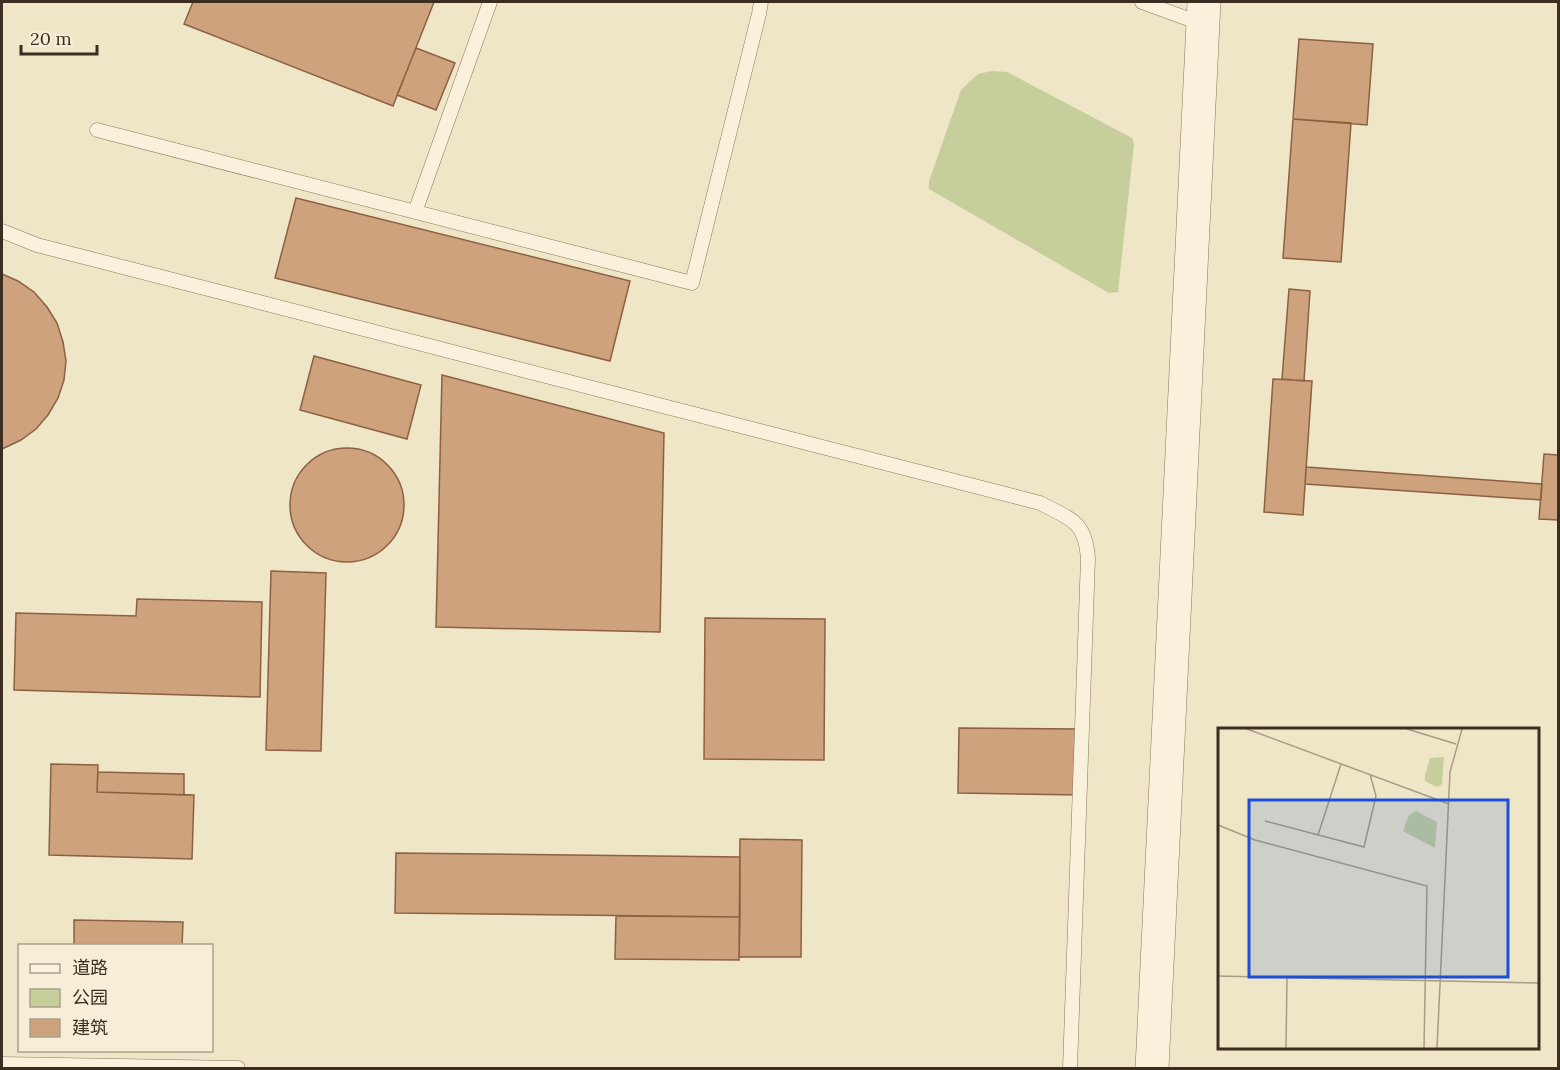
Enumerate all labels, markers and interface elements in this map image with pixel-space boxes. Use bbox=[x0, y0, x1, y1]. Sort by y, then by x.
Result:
scale bar bbox=[21, 18, 98, 56]
text: 20 m bbox=[30, 27, 72, 50]
inset map bbox=[1218, 728, 1539, 1049]
legend bbox=[18, 944, 213, 1052]
text: 道路 bbox=[72, 956, 108, 979]
text: 公园 bbox=[72, 986, 108, 1009]
text: 建筑 bbox=[72, 1016, 108, 1039]

